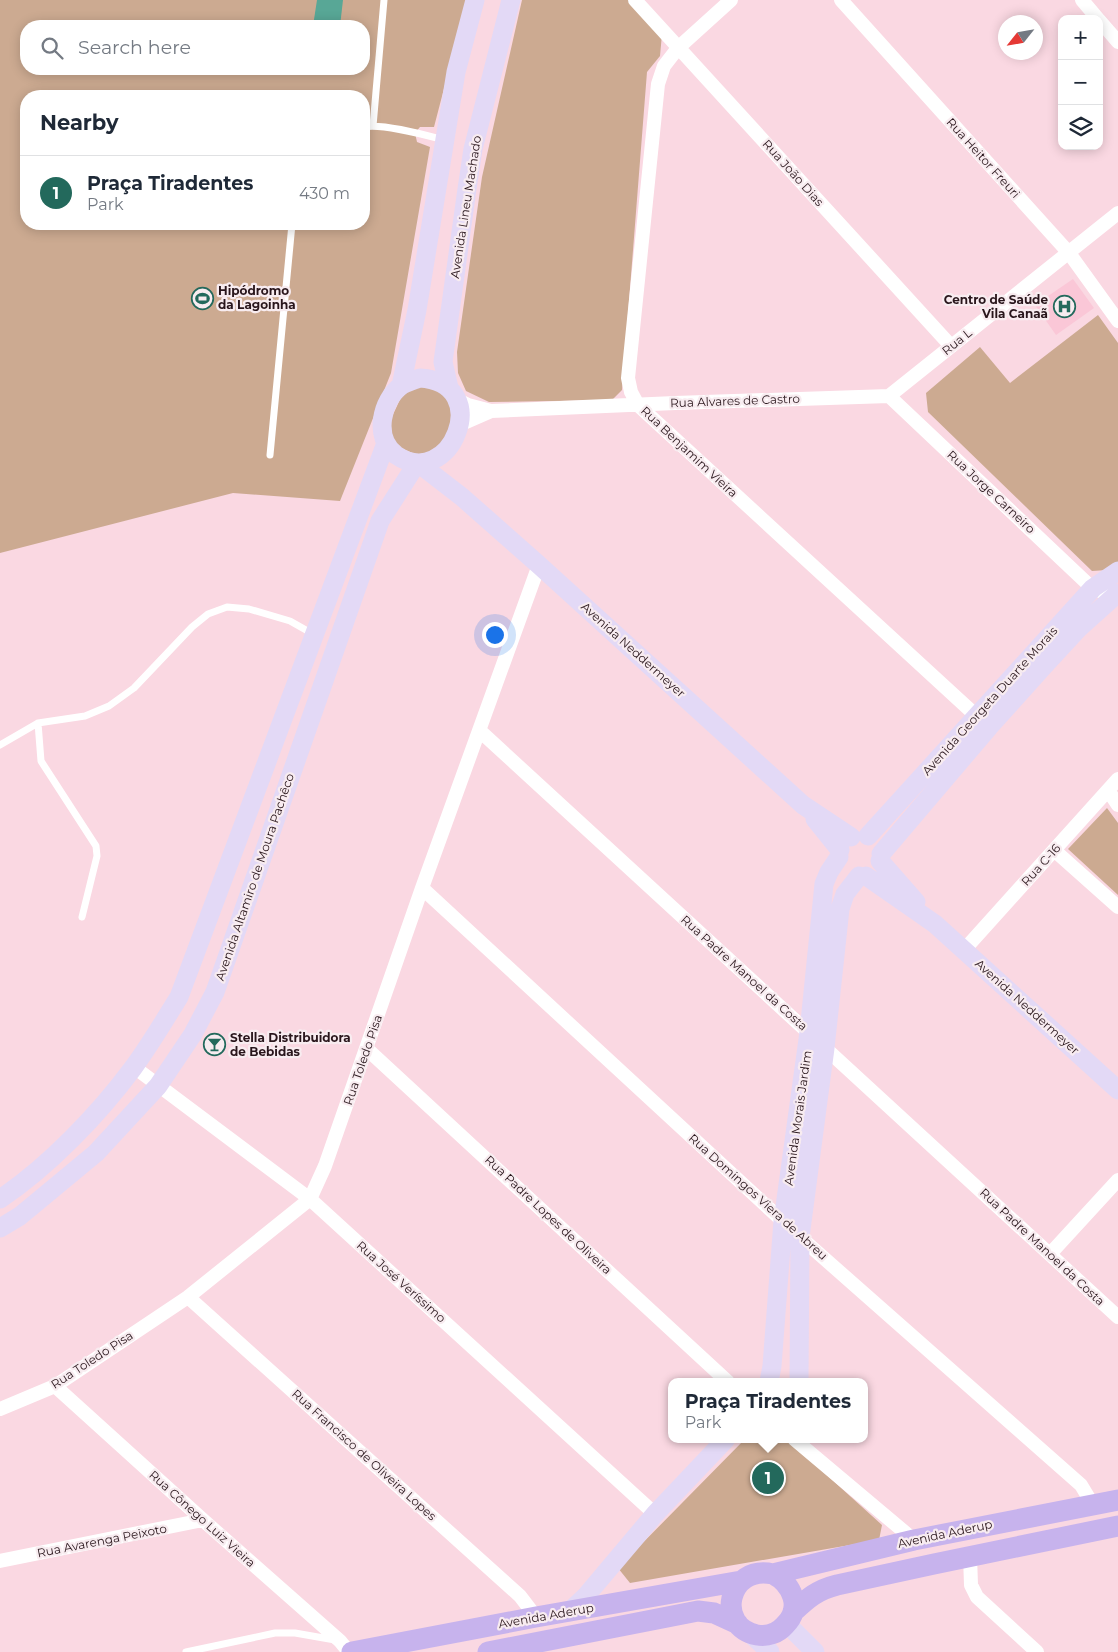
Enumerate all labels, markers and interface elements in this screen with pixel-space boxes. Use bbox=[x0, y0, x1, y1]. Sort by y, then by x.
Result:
north arrow bbox=[998, 15, 1043, 60]
map controls bbox=[1058, 15, 1103, 150]
button: + bbox=[1058, 15, 1103, 60]
search box bbox=[20, 20, 370, 75]
icon: search bbox=[38, 34, 66, 62]
text: Search here bbox=[78, 36, 191, 59]
button: − bbox=[1058, 60, 1103, 105]
button: layers bbox=[1058, 105, 1103, 150]
text: Nearby bbox=[40, 110, 119, 135]
street label: Rua Heitor Freuri bbox=[943, 115, 1023, 201]
street label: Avenida Lineu Machado bbox=[447, 134, 484, 279]
street label: Rua João Dias bbox=[760, 136, 827, 209]
text: Praça Tiradentes bbox=[87, 172, 253, 195]
text: 1 bbox=[53, 184, 59, 203]
text: 430 m bbox=[299, 184, 350, 203]
text: Park bbox=[87, 195, 124, 214]
place label: Hipódromo da Lagoinha bbox=[218, 283, 296, 312]
sports icon: Hipódromo da Lagoinha bbox=[190, 286, 214, 310]
place label: Centro de Saúde Vila Canaã bbox=[944, 292, 1048, 321]
hospital icon: Centro de Saúde Vila Canaã bbox=[1052, 295, 1076, 319]
street label: Rua L bbox=[939, 325, 975, 358]
street label: Rua Alvares de Castro bbox=[670, 391, 800, 410]
street label: Rua Benjamim Vieira bbox=[638, 403, 741, 500]
street label: Rua Jorge Carneiro bbox=[944, 447, 1038, 536]
street label: Avenida Neddermeyer bbox=[578, 599, 689, 701]
your location bbox=[482, 622, 508, 648]
street label: Avenida Georgeta Duarte Morais bbox=[919, 623, 1061, 778]
street label: Avenida Altamiro de Moura Pachêco bbox=[212, 771, 297, 982]
street label: Rua C-16 bbox=[1018, 841, 1063, 889]
street label: Rua Padre Manoel da Costa bbox=[678, 912, 811, 1033]
street label: Avenida Neddermeyer bbox=[972, 956, 1083, 1058]
street label: Rua Toledo Pisa bbox=[340, 1013, 385, 1107]
place label: Stella Distribuidora de Bebidas bbox=[230, 1030, 351, 1059]
bar icon: Stella Distribuidora de Bebidas bbox=[202, 1033, 226, 1057]
street label: Avenida Morais Jardim bbox=[781, 1050, 814, 1186]
street label: Rua Domingos Viera de Abreu bbox=[686, 1130, 831, 1263]
street label: Rua Padre Lopes de Oliveira bbox=[482, 1152, 615, 1277]
street label: Rua Padre Manoel da Costa bbox=[977, 1185, 1108, 1308]
street label: Rua José Veríssimo bbox=[354, 1238, 449, 1326]
street label: Rua Toledo Pisa bbox=[48, 1327, 136, 1392]
popup bbox=[668, 1378, 868, 1443]
street label: Rua Francisco de Oliveira Lopes bbox=[289, 1386, 440, 1524]
text: Praça Tiradentes bbox=[685, 1390, 851, 1413]
text: Park bbox=[685, 1413, 721, 1432]
pin: 1 bbox=[752, 1459, 784, 1497]
street label: Rua Cônego Luiz Vieira bbox=[146, 1467, 259, 1570]
street label: Avenida Aderup bbox=[896, 1516, 994, 1551]
street label: Rua Avarenga Peixoto bbox=[36, 1521, 168, 1560]
street label: Avenida Aderup bbox=[497, 1600, 595, 1631]

